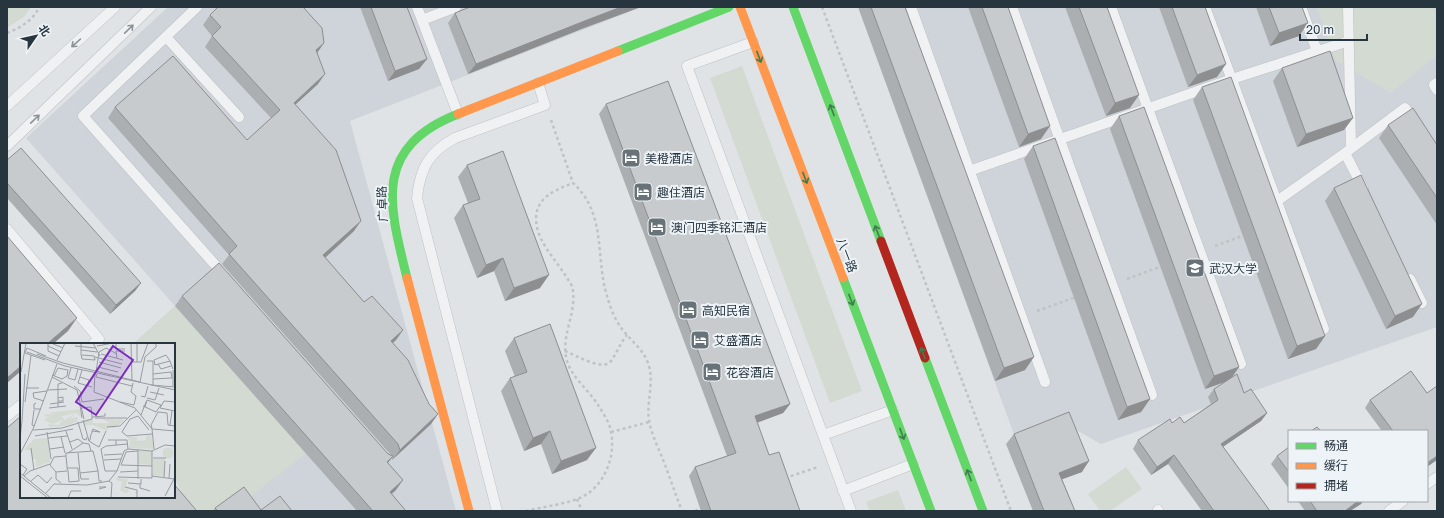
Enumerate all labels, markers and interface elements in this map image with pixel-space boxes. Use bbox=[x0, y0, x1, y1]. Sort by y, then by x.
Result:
north arrow bbox=[16, 16, 56, 56]
scale bar bbox=[1300, 16, 1367, 42]
text: 北 bbox=[36, 22, 53, 38]
text: 20 m bbox=[1306, 22, 1334, 37]
one-way arrow bbox=[123, 25, 133, 34]
one-way arrow bbox=[71, 38, 81, 47]
one-way arrow bbox=[755, 50, 763, 62]
one-way arrow bbox=[827, 104, 835, 116]
one-way arrow bbox=[30, 114, 40, 124]
hotel icon: 美橙酒店 bbox=[620, 147, 642, 169]
place label: 美橙酒店 bbox=[645, 151, 693, 166]
one-way arrow bbox=[801, 172, 809, 184]
hotel icon: 趣住酒店 bbox=[632, 181, 654, 203]
place label: 趣住酒店 bbox=[657, 185, 705, 200]
street label: 广卓路 bbox=[374, 186, 390, 222]
hotel icon: 澳门四季铭汇酒店 bbox=[646, 216, 668, 238]
place label: 澳门四季铭汇酒店 bbox=[671, 220, 767, 235]
one-way arrow bbox=[873, 226, 881, 238]
street label: 八一路 bbox=[834, 236, 860, 274]
school or university icon: 武汉大学 bbox=[1184, 257, 1206, 279]
place label: 武汉大学 bbox=[1209, 261, 1257, 276]
one-way arrow bbox=[848, 293, 855, 306]
hotel icon: 高知民宿 bbox=[677, 299, 699, 321]
place label: 高知民宿 bbox=[702, 303, 750, 318]
hotel icon: 艾盛酒店 bbox=[689, 329, 711, 351]
place label: 艾盛酒店 bbox=[714, 333, 762, 348]
inset map bbox=[20, 343, 175, 498]
one-way arrow bbox=[919, 347, 927, 359]
hotel icon: 花容酒店 bbox=[701, 361, 723, 383]
place label: 花容酒店 bbox=[726, 365, 774, 380]
one-way arrow bbox=[899, 428, 907, 440]
legend bbox=[1288, 430, 1428, 502]
text: 畅通 bbox=[1324, 438, 1348, 453]
text: 缓行 bbox=[1324, 458, 1348, 473]
one-way arrow bbox=[965, 469, 973, 481]
text: 拥堵 bbox=[1324, 478, 1348, 493]

